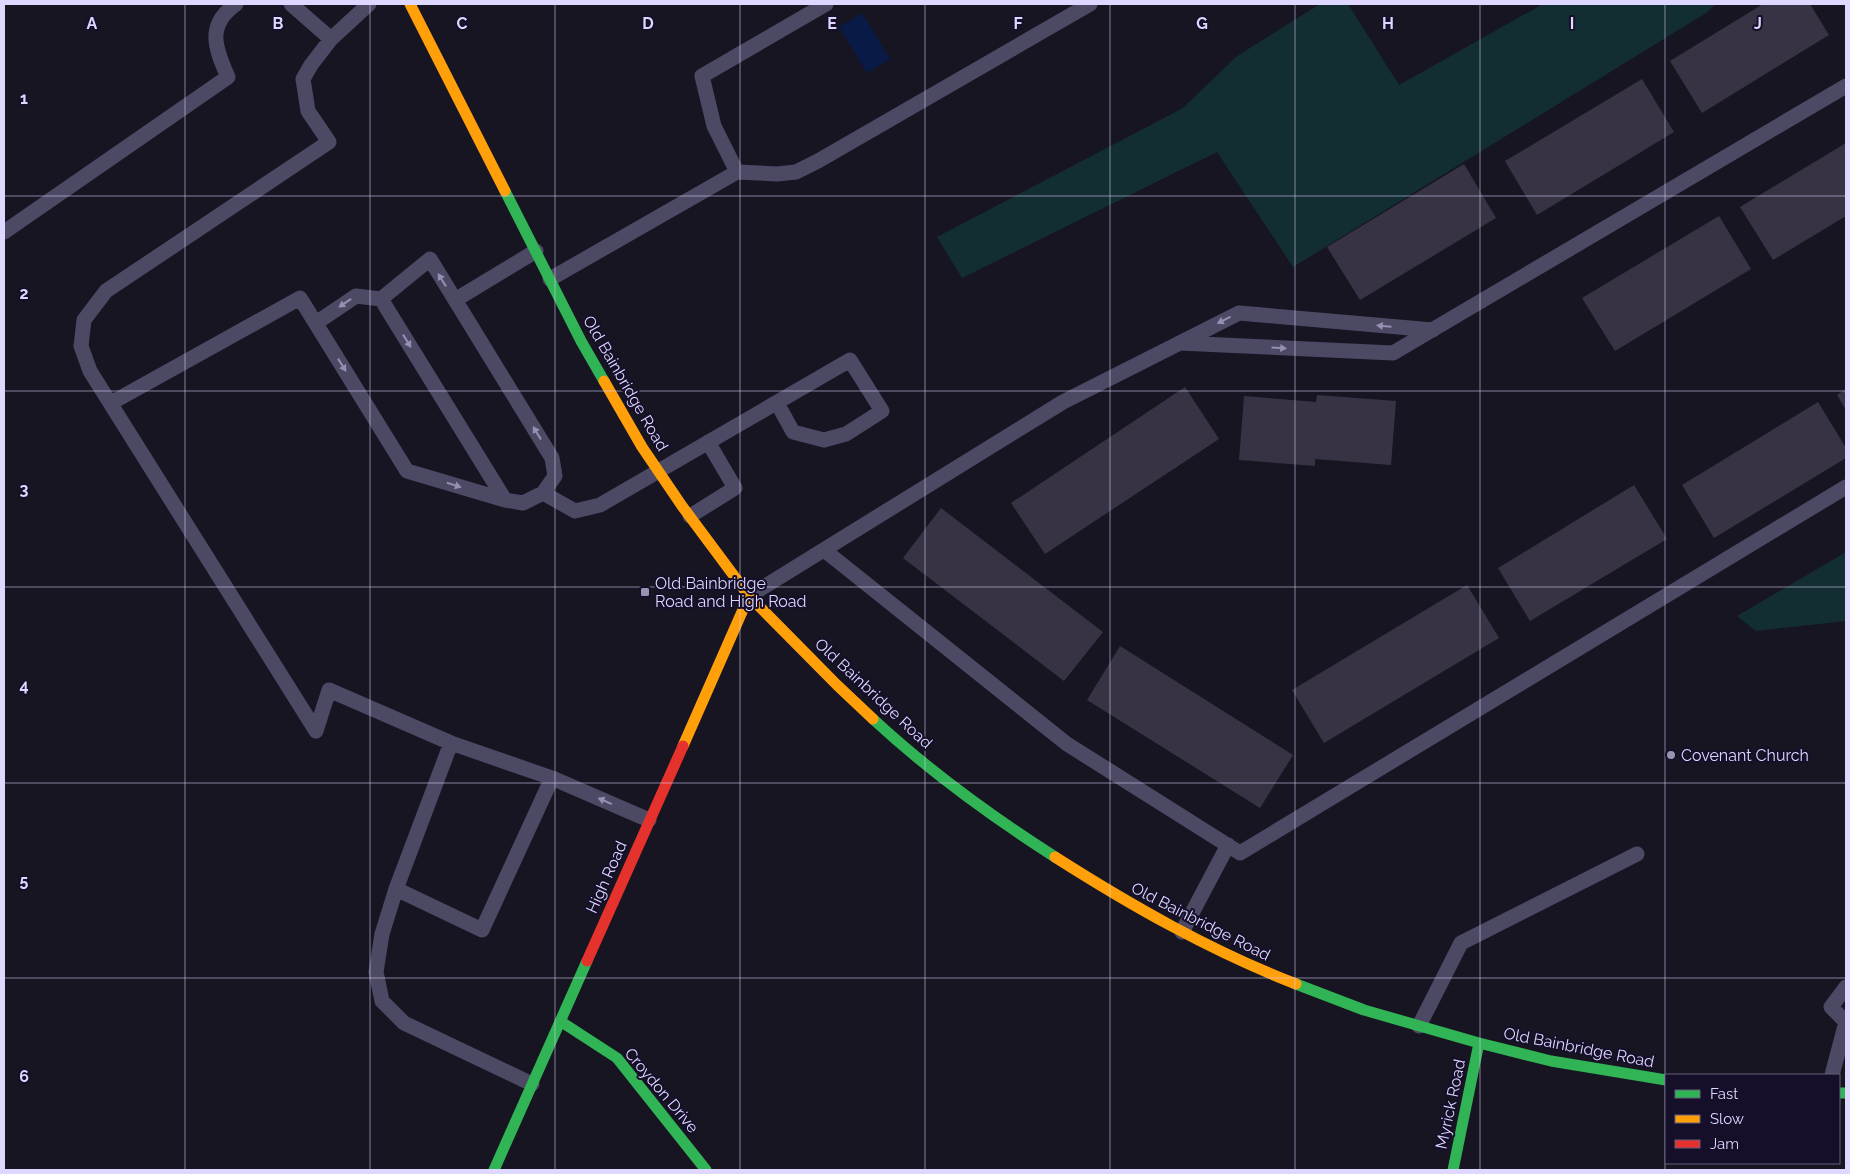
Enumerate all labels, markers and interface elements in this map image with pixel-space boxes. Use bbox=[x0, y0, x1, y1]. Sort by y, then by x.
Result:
text: A bbox=[87, 14, 98, 33]
text: B bbox=[273, 14, 284, 33]
text: C bbox=[457, 14, 468, 33]
text: D bbox=[642, 14, 654, 33]
text: E bbox=[827, 14, 837, 33]
text: F bbox=[1013, 14, 1023, 33]
text: G bbox=[1196, 14, 1208, 33]
text: H bbox=[1382, 14, 1394, 33]
text: I bbox=[1570, 14, 1574, 33]
text: J bbox=[1754, 14, 1762, 33]
text: 1 bbox=[20, 89, 28, 108]
one-way arrow bbox=[438, 273, 447, 286]
text: 2 bbox=[19, 284, 29, 303]
one-way arrow bbox=[339, 298, 352, 308]
street label: Old Bainbridge Road bbox=[579, 312, 672, 454]
one-way arrow bbox=[1217, 316, 1231, 324]
one-way arrow bbox=[1376, 321, 1392, 329]
one-way arrow bbox=[402, 334, 411, 347]
one-way arrow bbox=[1272, 344, 1288, 352]
one-way arrow bbox=[337, 358, 346, 371]
one-way arrow bbox=[532, 426, 541, 440]
text: 3 bbox=[20, 480, 29, 499]
one-way arrow bbox=[446, 481, 461, 489]
place label: Old Bainbridge Road and High Road bbox=[655, 574, 807, 611]
marker: Old Bainbridge Road and High Road bbox=[639, 586, 651, 598]
street label: Old Bainbridge Road bbox=[811, 634, 936, 753]
text: 4 bbox=[19, 676, 29, 695]
place label: Covenant Church bbox=[1681, 746, 1809, 765]
marker: Covenant Church bbox=[1665, 749, 1677, 761]
one-way arrow bbox=[597, 796, 612, 804]
street label: High Road bbox=[582, 838, 631, 916]
text: 5 bbox=[20, 871, 29, 890]
street label: Old Bainbridge Road bbox=[1128, 878, 1273, 965]
street label: Old Bainbridge Road bbox=[1502, 1024, 1656, 1071]
street label: Croydon Drive bbox=[621, 1044, 703, 1137]
street label: Myrick Road bbox=[1432, 1057, 1469, 1151]
text: 6 bbox=[19, 1067, 29, 1086]
legend bbox=[1665, 1074, 1840, 1164]
text: Fast bbox=[1710, 1085, 1738, 1103]
text: Slow bbox=[1710, 1110, 1744, 1128]
text: Jam bbox=[1710, 1135, 1739, 1153]

